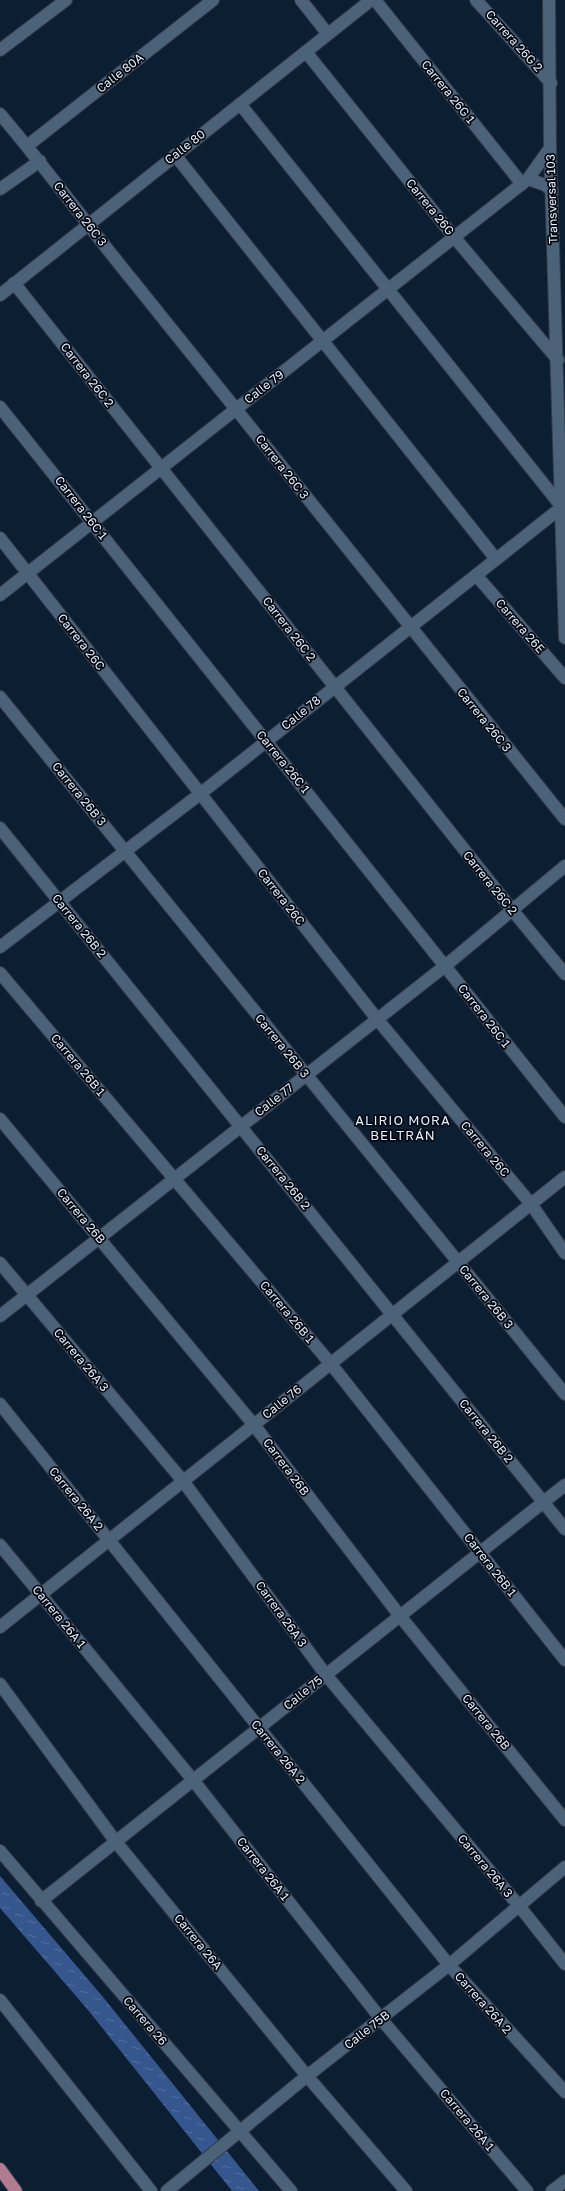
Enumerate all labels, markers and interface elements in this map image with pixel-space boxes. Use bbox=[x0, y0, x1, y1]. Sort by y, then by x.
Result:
street label: Carrera 26G 2 bbox=[483, 7, 546, 75]
street label: Calle 80A bbox=[93, 50, 146, 96]
street label: Carrera 26G 1 bbox=[418, 57, 479, 126]
street label: Calle 80 bbox=[161, 126, 208, 167]
street label: Transversal 103 bbox=[542, 154, 561, 244]
street label: Carrera 26G bbox=[403, 175, 458, 238]
street label: Carrera 26C 3 bbox=[51, 178, 110, 249]
street label: Carrera 26C 2 bbox=[58, 339, 117, 410]
street label: Calle 79 bbox=[241, 367, 286, 407]
street label: Carrera 26C 3 bbox=[253, 431, 312, 502]
street label: Carrera 26C 1 bbox=[52, 473, 111, 543]
street label: Carrera 26C 2 bbox=[260, 593, 319, 664]
street label: Carrera 26E bbox=[493, 595, 548, 656]
street label: Carrera 26C bbox=[55, 610, 108, 673]
street label: Carrera 26C 3 bbox=[454, 685, 515, 755]
street label: Calle 78 bbox=[278, 692, 323, 733]
street label: Carrera 26C 1 bbox=[253, 727, 313, 796]
street label: Carrera 26B 3 bbox=[49, 759, 110, 829]
street label: Carrera 26C 2 bbox=[460, 848, 521, 918]
street label: Carrera 26C bbox=[255, 865, 308, 928]
street label: Carrera 26B 2 bbox=[49, 891, 110, 961]
street label: Carrera 26C 1 bbox=[455, 981, 514, 1051]
street label: Carrera 26B 3 bbox=[252, 1011, 313, 1081]
street label: Carrera 26B 1 bbox=[48, 1031, 109, 1099]
street label: Calle 77 bbox=[251, 1080, 296, 1119]
district label: ALIRIO MORA BELTRÁN bbox=[355, 1112, 451, 1143]
street label: Carrera 26C bbox=[458, 1118, 513, 1179]
street label: Carrera 26B 2 bbox=[253, 1143, 314, 1213]
street label: Carrera 26B bbox=[54, 1185, 109, 1246]
street label: Carrera 26B 3 bbox=[456, 1262, 517, 1332]
street label: Carrera 26B 1 bbox=[257, 1278, 318, 1346]
street label: Carrera 26A 3 bbox=[51, 1325, 112, 1394]
street label: Calle 76 bbox=[259, 1381, 304, 1422]
street label: Carrera 26B 2 bbox=[456, 1396, 517, 1466]
street label: Carrera 26B bbox=[260, 1435, 313, 1498]
street label: Carrera 26A 2 bbox=[46, 1464, 107, 1534]
street label: Carrera 26B 1 bbox=[461, 1530, 520, 1600]
street label: Carrera 26A 3 bbox=[252, 1578, 310, 1650]
street label: Carrera 26A 1 bbox=[29, 1582, 89, 1651]
street label: Calle 75 bbox=[280, 1672, 325, 1713]
street label: Carrera 26B bbox=[459, 1691, 514, 1753]
street label: Carrera 26A 2 bbox=[248, 1717, 309, 1787]
street label: Carrera 26A 3 bbox=[455, 1831, 516, 1900]
street label: Carrera 26A 1 bbox=[234, 1834, 293, 1904]
street label: Carrera 26A bbox=[171, 1911, 226, 1973]
street label: Carrera 26A 2 bbox=[452, 1969, 515, 2037]
street label: Carrera 26 bbox=[120, 1993, 171, 2048]
street label: Calle 75B bbox=[341, 2007, 393, 2052]
street label: Carrera 26A 1 bbox=[437, 2086, 498, 2154]

